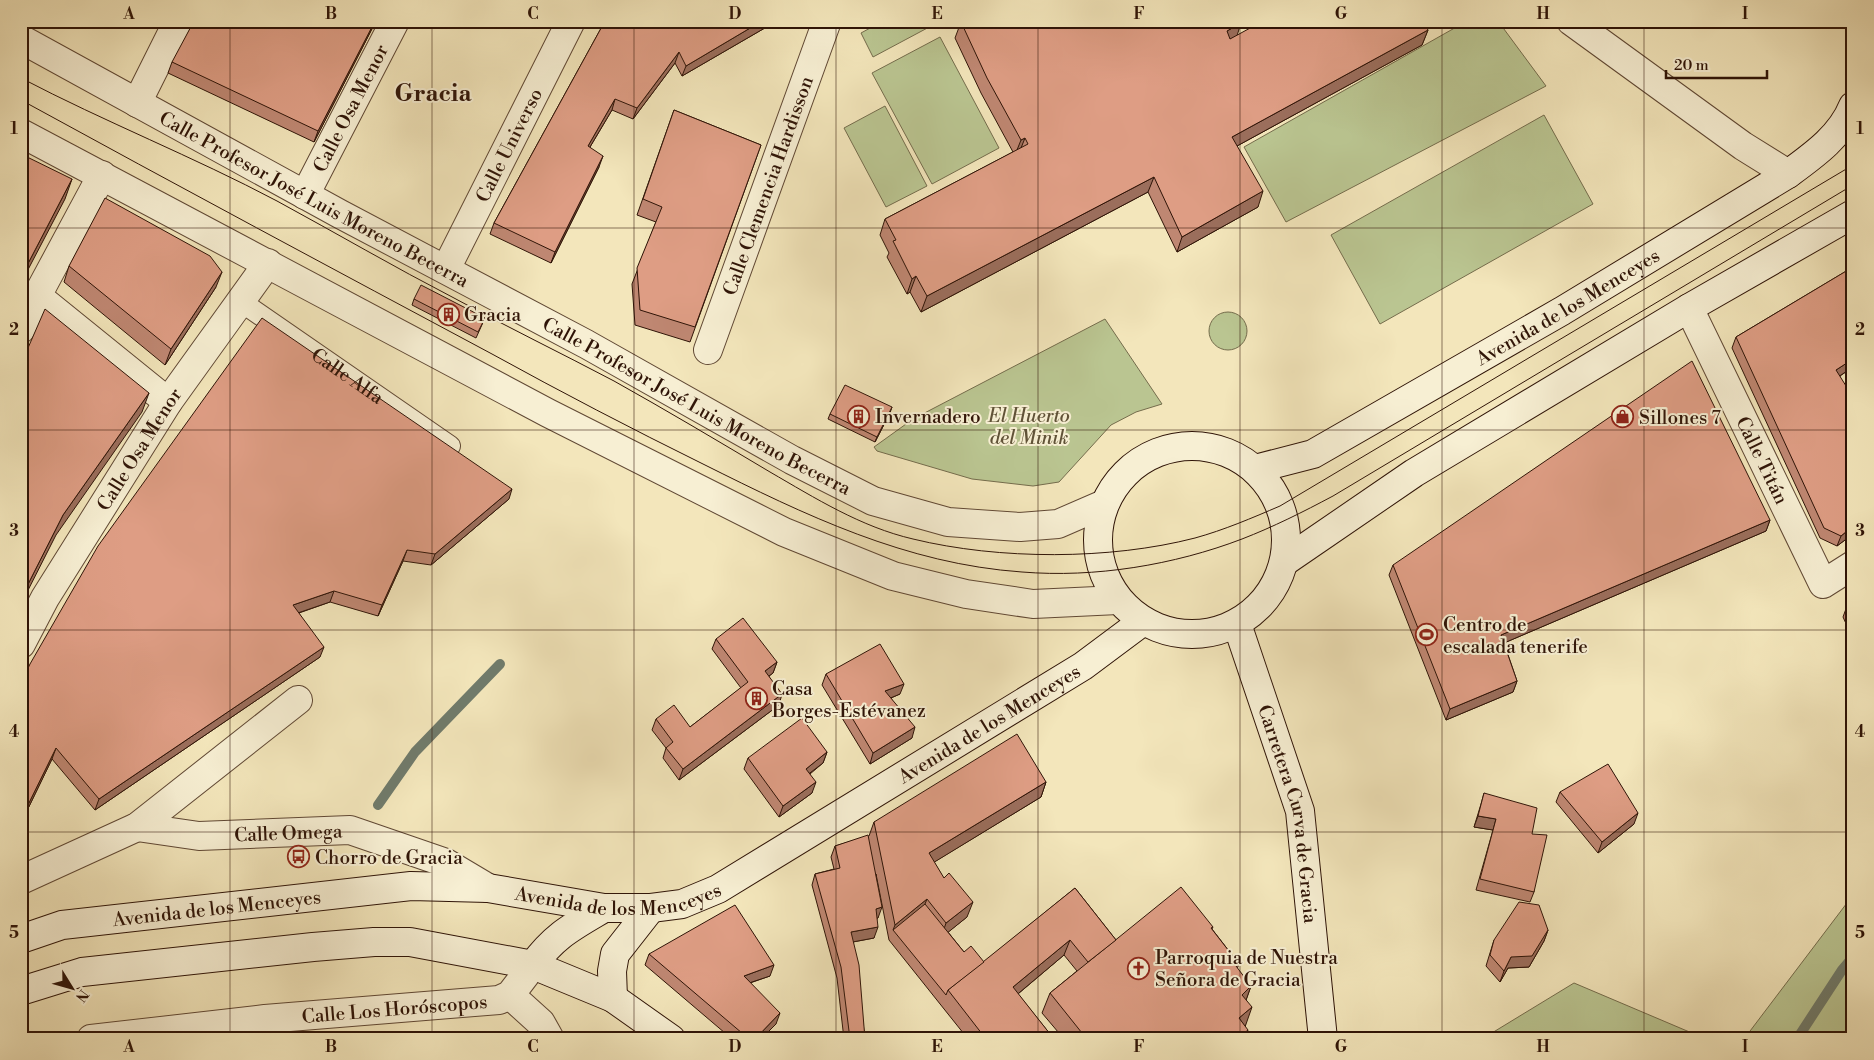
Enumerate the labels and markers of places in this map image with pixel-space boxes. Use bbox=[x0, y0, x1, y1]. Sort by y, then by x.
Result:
building icon: Gracia bbox=[436, 302, 460, 326]
place label: Gracia bbox=[464, 303, 522, 327]
building icon: Invernadero bbox=[847, 404, 871, 428]
place label: Invernadero bbox=[875, 405, 981, 429]
shop icon: Sillones 7 bbox=[1611, 405, 1635, 429]
place label: Sillones 7 bbox=[1639, 406, 1721, 430]
place label: Centro de escalada tenerife bbox=[1443, 613, 1588, 659]
sports icon: Centro de escalada tenerife bbox=[1415, 623, 1439, 647]
place label: Casa Borges-Estévanez bbox=[771, 677, 926, 723]
building icon: Casa Borges-Estévanez bbox=[744, 687, 768, 711]
bus stop icon: Chorro de Gracia bbox=[287, 845, 311, 869]
place label: Chorro de Gracia bbox=[315, 846, 463, 870]
place label: Parroquia de Nuestra Señora de Gracia bbox=[1155, 946, 1338, 992]
church icon: Parroquia de Nuestra Señora de Gracia bbox=[1127, 956, 1151, 980]

